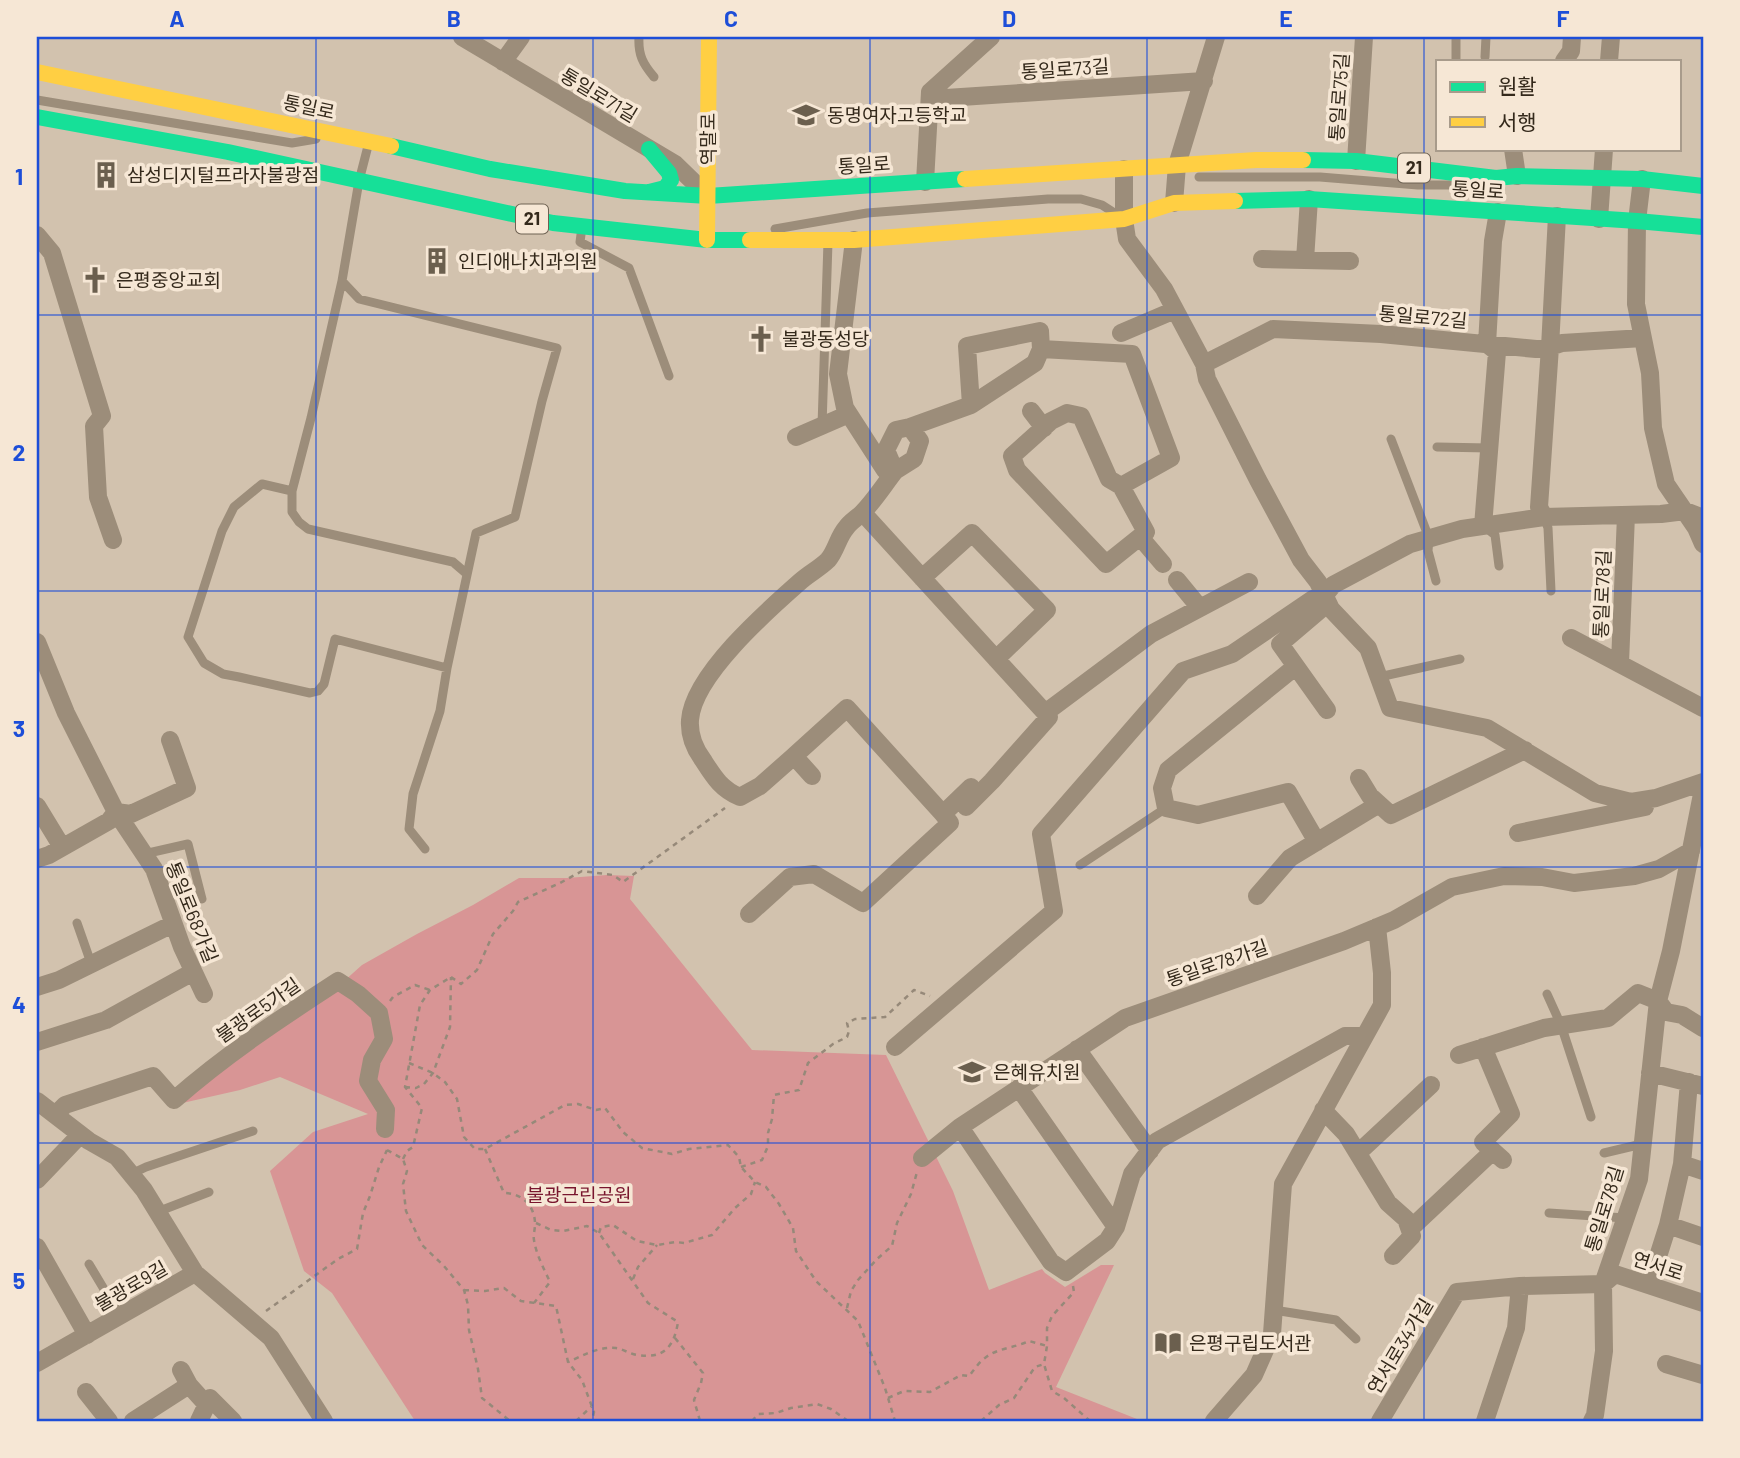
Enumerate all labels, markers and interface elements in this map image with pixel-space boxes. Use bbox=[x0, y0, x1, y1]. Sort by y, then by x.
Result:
text: A bbox=[169, 4, 185, 32]
text: B bbox=[447, 4, 461, 32]
text: C bbox=[724, 4, 738, 32]
text: D bbox=[1002, 4, 1016, 32]
text: E bbox=[1279, 4, 1293, 32]
text: F bbox=[1557, 4, 1570, 32]
street label: 통일로75길 bbox=[1324, 52, 1353, 142]
street label: 통일로73길 bbox=[1020, 54, 1110, 83]
legend bbox=[1436, 60, 1680, 150]
street label: 통일로71길 bbox=[557, 63, 642, 126]
text: 원활 bbox=[1498, 73, 1537, 98]
street label: 통일로 bbox=[281, 90, 337, 123]
school or university icon: 동명여자고등학교 bbox=[791, 100, 821, 130]
place label: 동명여자고등학교 bbox=[827, 103, 967, 126]
text: 서행 bbox=[1498, 109, 1537, 134]
street label: 역말로 bbox=[696, 113, 719, 165]
street label: 통일로 bbox=[837, 151, 891, 178]
road number: 21 bbox=[1398, 154, 1430, 182]
building icon: 삼성디지털프라자불광점 bbox=[91, 160, 121, 190]
text: 1 bbox=[15, 162, 23, 190]
place label: 삼성디지털프라자불광점 bbox=[127, 163, 319, 186]
street label: 통일로 bbox=[1451, 176, 1505, 203]
road number: 21 bbox=[516, 204, 548, 233]
building icon: 인디애나치과의원 bbox=[422, 246, 452, 276]
place label: 인디애나치과의원 bbox=[458, 249, 598, 272]
church icon: 은평중앙교회 bbox=[80, 265, 110, 295]
place label: 은평중앙교회 bbox=[116, 268, 221, 291]
street label: 통일로72길 bbox=[1378, 301, 1468, 332]
church icon: 불광동성당 bbox=[746, 324, 776, 354]
place label: 불광동성당 bbox=[782, 327, 869, 350]
text: 2 bbox=[13, 438, 25, 466]
street label: 통일로78길 bbox=[1588, 549, 1615, 639]
text: 3 bbox=[13, 714, 25, 742]
street label: 통일로68가길 bbox=[162, 858, 223, 966]
street label: 통일로78가길 bbox=[1163, 934, 1271, 991]
street label: 불광로5가길 bbox=[211, 972, 304, 1047]
text: 4 bbox=[12, 990, 26, 1018]
school or university icon: 은혜유치원 bbox=[957, 1057, 987, 1087]
place label: 은혜유치원 bbox=[993, 1060, 1080, 1083]
street label: 통일로78길 bbox=[1580, 1163, 1628, 1255]
park label: 불광근린공원 bbox=[527, 1183, 631, 1206]
street label: 연서로 bbox=[1630, 1246, 1687, 1285]
street label: 불광로9길 bbox=[90, 1256, 171, 1315]
text: 5 bbox=[13, 1266, 25, 1294]
street label: 연서로34가길 bbox=[1362, 1294, 1437, 1398]
library icon: 은평구립도서관 bbox=[1153, 1328, 1183, 1358]
place label: 은평구립도서관 bbox=[1189, 1331, 1311, 1354]

